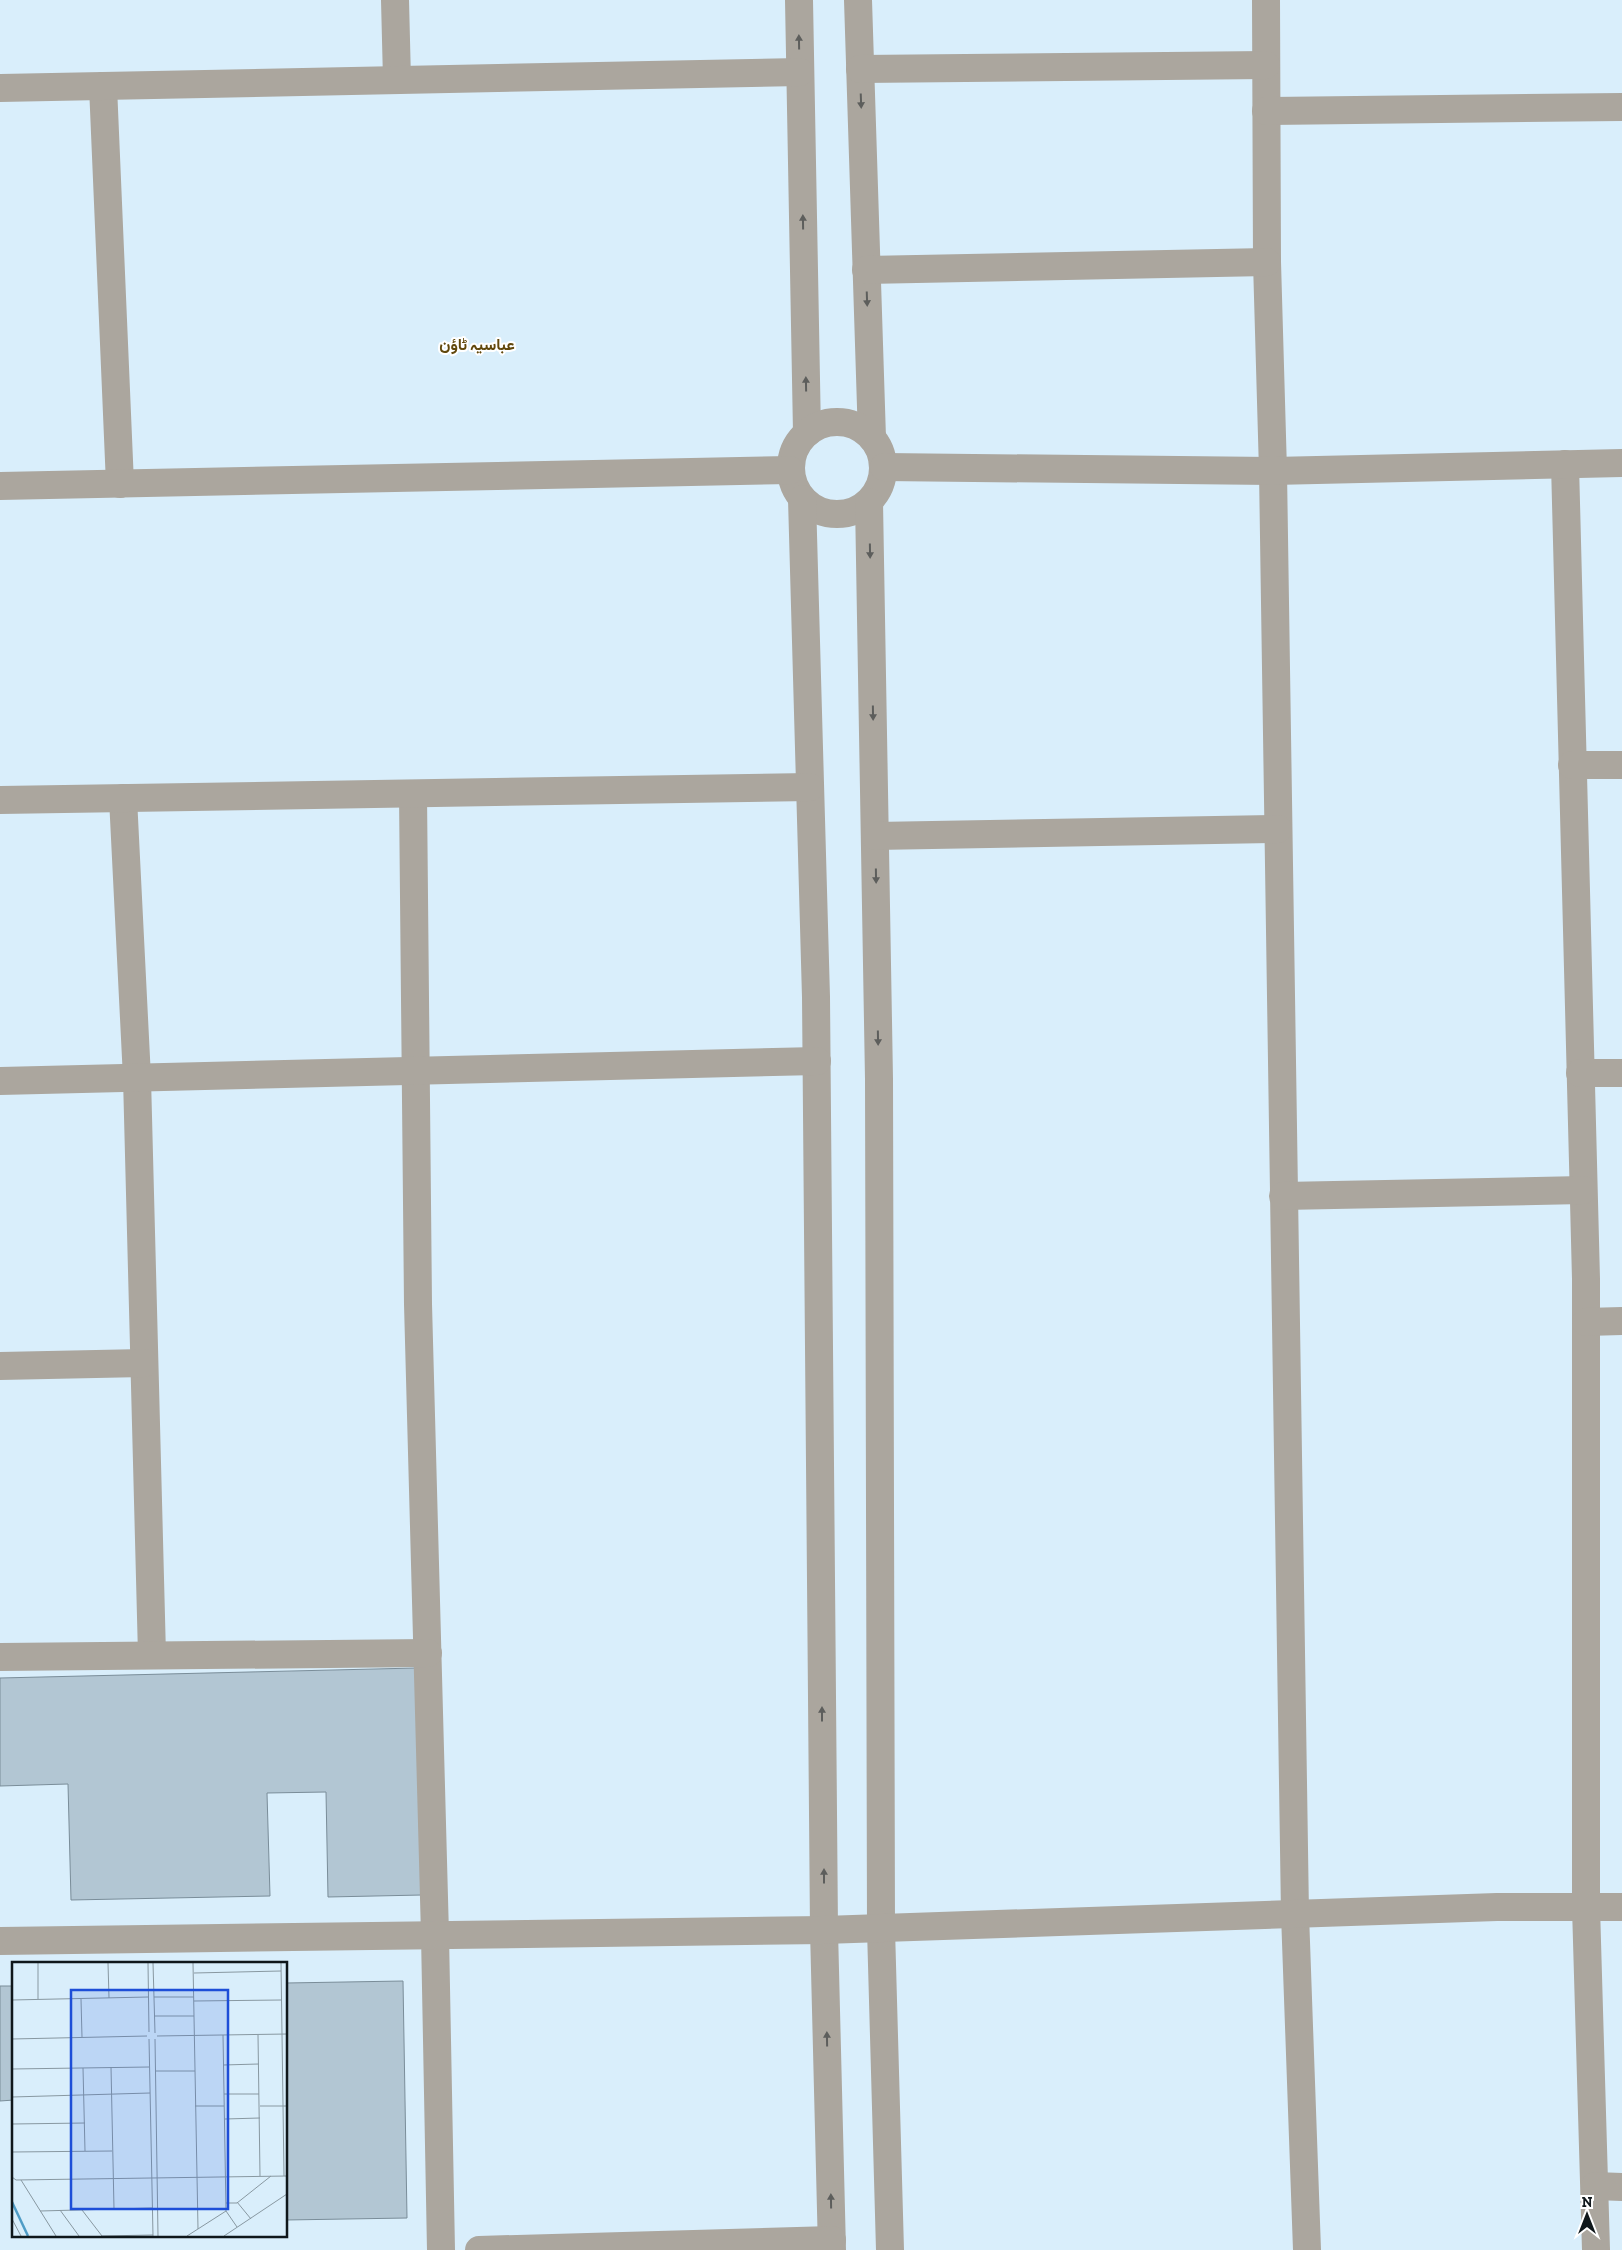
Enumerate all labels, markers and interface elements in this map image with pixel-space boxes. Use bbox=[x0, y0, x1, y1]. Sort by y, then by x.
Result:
one-way arrow bbox=[795, 34, 803, 50]
one-way arrow bbox=[857, 93, 865, 109]
one-way arrow bbox=[799, 214, 807, 230]
one-way arrow bbox=[864, 291, 872, 307]
district label: عباسیہ ٹاؤن bbox=[439, 335, 515, 355]
one-way arrow bbox=[802, 376, 810, 392]
one-way arrow bbox=[866, 543, 874, 559]
one-way arrow bbox=[869, 705, 877, 721]
one-way arrow bbox=[872, 868, 880, 884]
one-way arrow bbox=[875, 1030, 883, 1046]
one-way arrow bbox=[818, 1706, 826, 1722]
one-way arrow bbox=[820, 1868, 828, 1884]
inset map bbox=[12, 1962, 288, 2238]
one-way arrow bbox=[823, 2031, 831, 2047]
north arrow bbox=[1562, 2190, 1612, 2240]
one-way arrow bbox=[827, 2193, 835, 2209]
text: N bbox=[1582, 2194, 1593, 2211]

